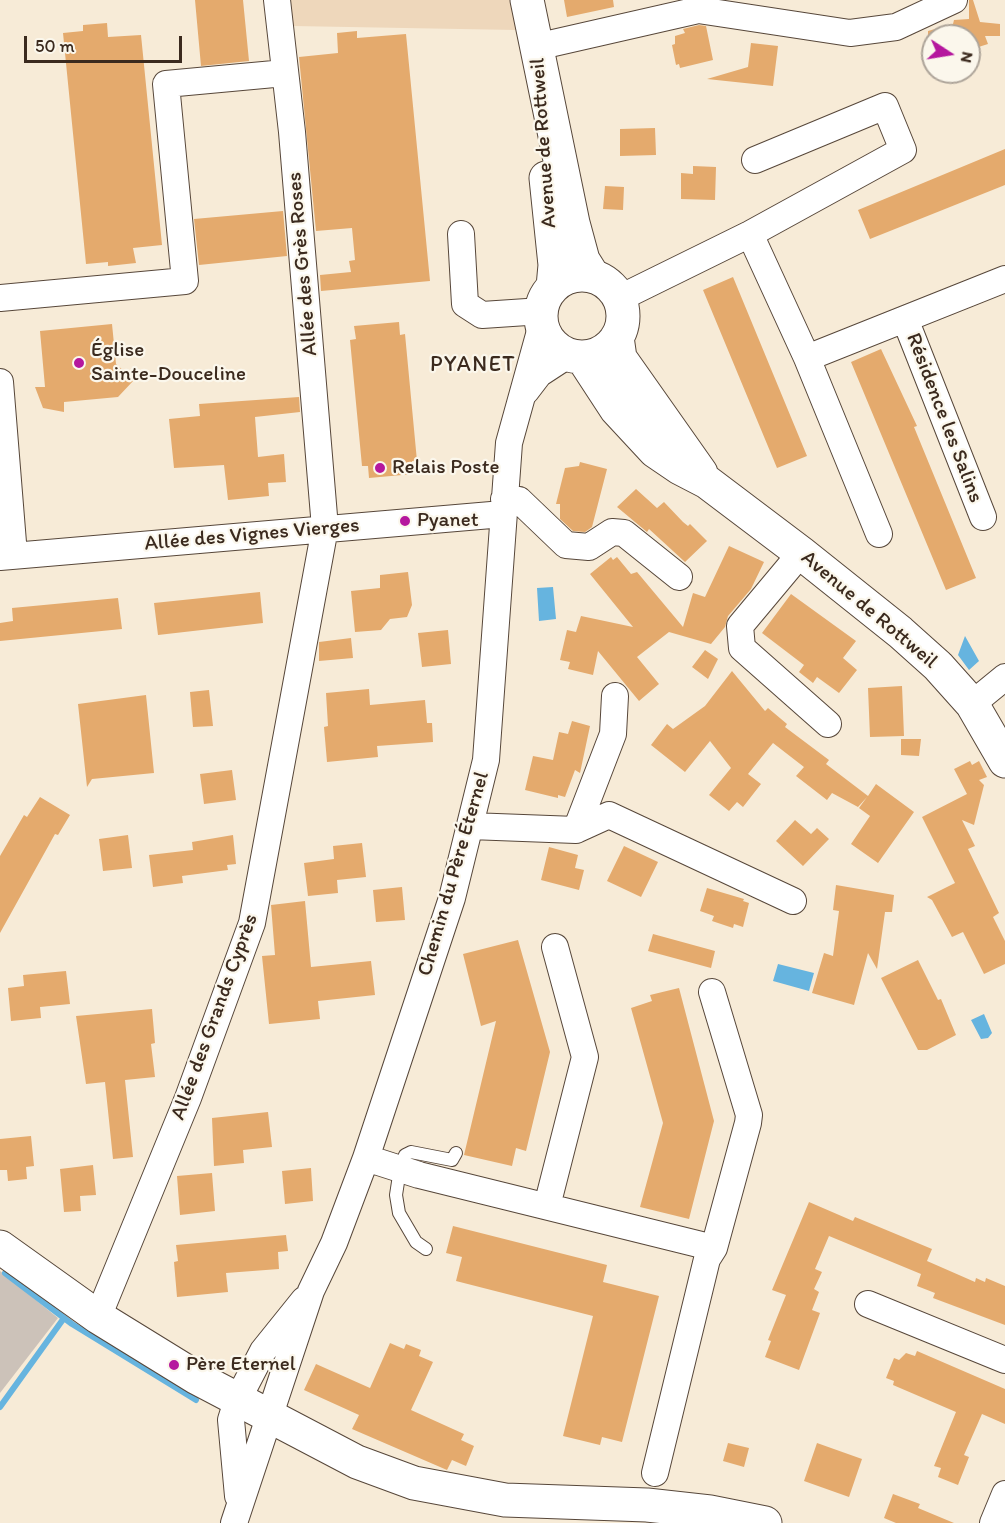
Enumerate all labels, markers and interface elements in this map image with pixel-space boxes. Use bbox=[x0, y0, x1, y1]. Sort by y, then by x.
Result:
scale bar bbox=[27, 24, 184, 62]
north arrow bbox=[921, 24, 981, 84]
text: 50 m bbox=[35, 35, 75, 57]
text: N bbox=[957, 50, 978, 65]
street label: Avenue de Rottweil bbox=[525, 57, 563, 229]
street label: Allée des Grès Roses bbox=[282, 171, 324, 357]
street label: Résidence les Salins bbox=[900, 330, 988, 506]
place label: Église Sainte-Douceline bbox=[91, 338, 246, 388]
district label: PYANET bbox=[429, 352, 517, 378]
marker: Église Sainte-Douceline bbox=[72, 356, 86, 370]
place label: Relais Poste bbox=[392, 455, 500, 481]
marker: Relais Poste bbox=[373, 461, 387, 475]
place label: Pyanet bbox=[417, 508, 479, 534]
street label: Allée des Vignes Vierges bbox=[143, 513, 361, 557]
marker: Pyanet bbox=[398, 514, 412, 528]
street label: Avenue de Rottweil bbox=[796, 546, 942, 674]
street label: Chemin du Père Éternel bbox=[413, 769, 495, 979]
street label: Allée des Grands Cyprès bbox=[166, 911, 264, 1123]
place label: Père Eternel bbox=[186, 1352, 296, 1378]
marker: Père Eternel bbox=[167, 1358, 181, 1372]

